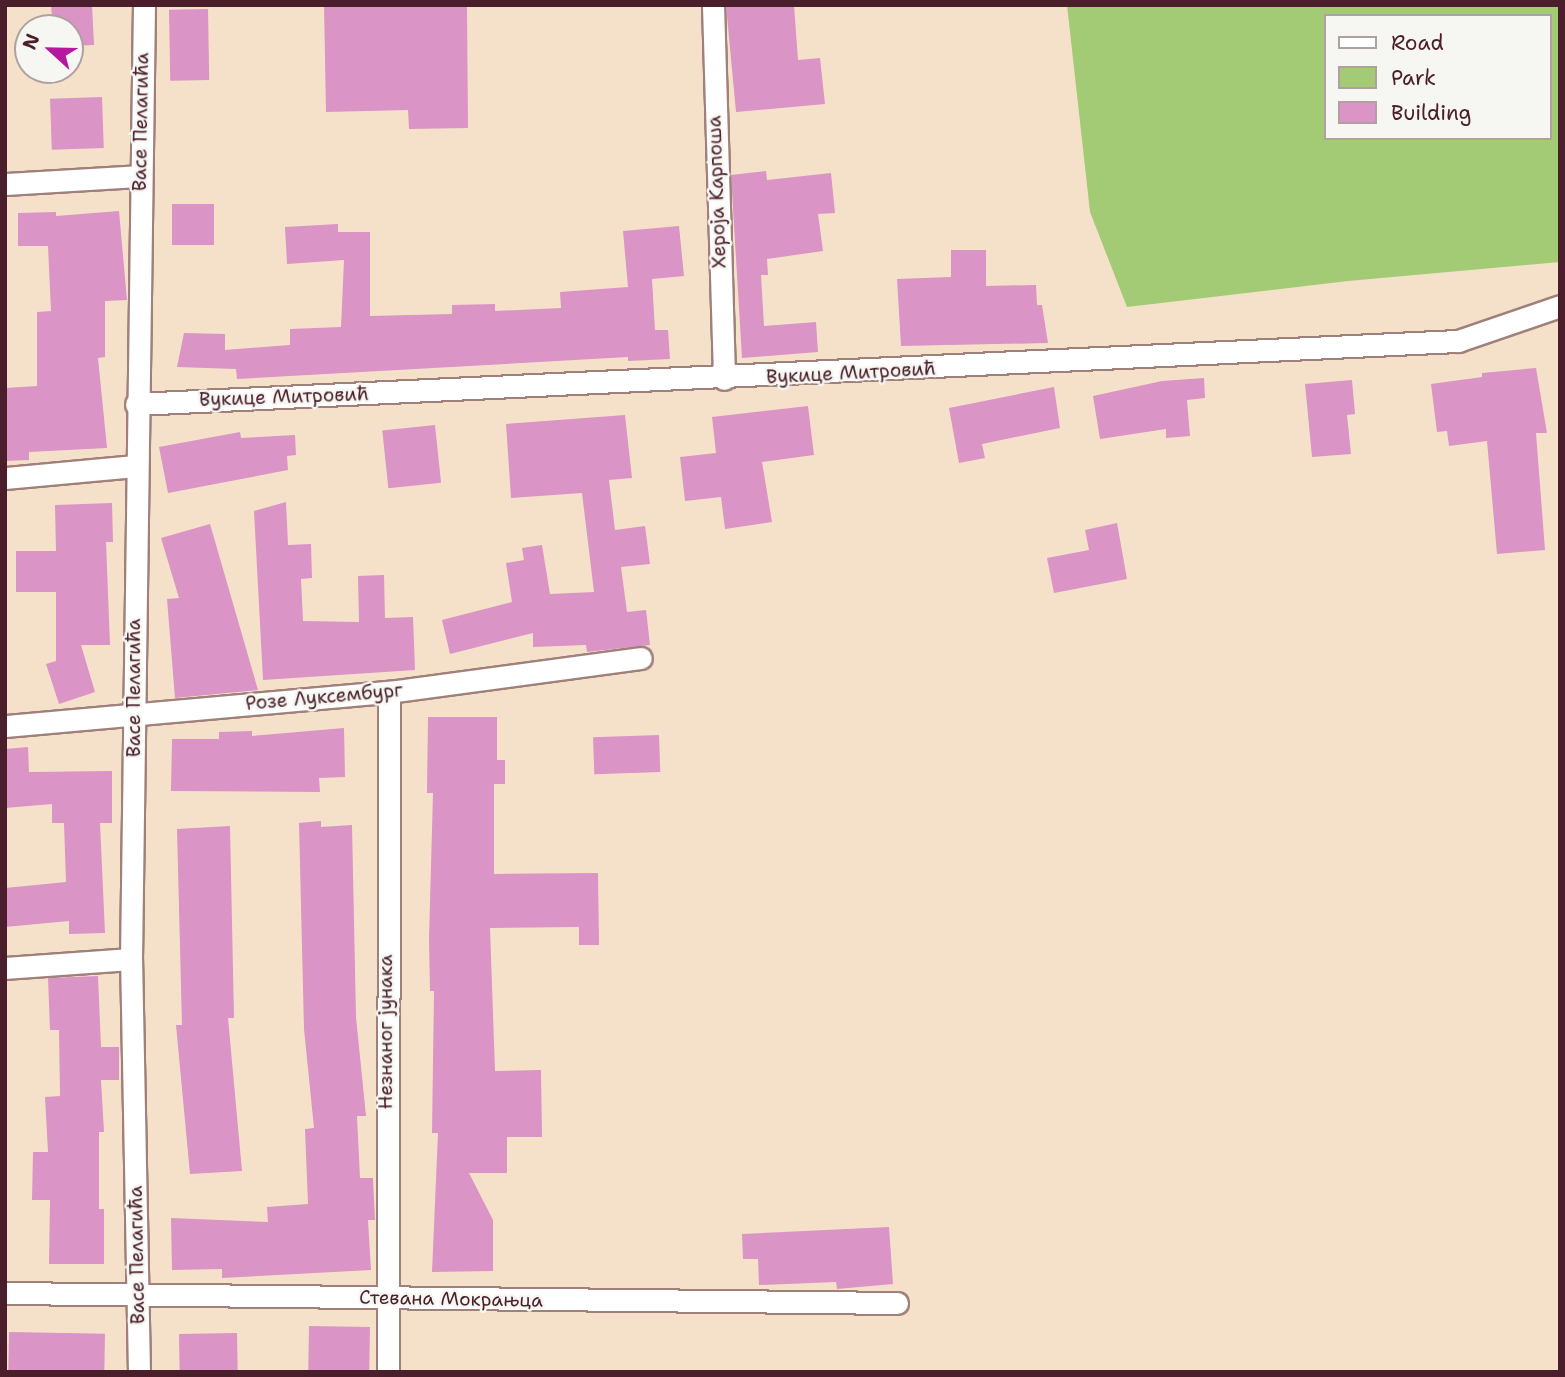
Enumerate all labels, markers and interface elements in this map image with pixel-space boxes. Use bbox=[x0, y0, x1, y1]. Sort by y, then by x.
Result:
north arrow bbox=[14, 14, 84, 84]
legend bbox=[1324, 14, 1551, 140]
text: Road bbox=[1391, 29, 1444, 57]
text: N bbox=[17, 30, 45, 53]
street label: Васе Пелагића bbox=[128, 53, 154, 191]
text: Park bbox=[1391, 64, 1436, 92]
text: Building bbox=[1391, 99, 1471, 127]
street label: Хероја Карпоша bbox=[703, 115, 731, 269]
street label: Вукице Митровић bbox=[766, 357, 936, 389]
street label: Вукице Митровић bbox=[199, 383, 369, 411]
street label: Васе Пелагића bbox=[123, 619, 145, 757]
street label: Розе Луксембург bbox=[245, 679, 403, 715]
street label: Незнаног јунака bbox=[375, 955, 397, 1109]
street label: Васе Пелагића bbox=[124, 1186, 150, 1324]
street label: Стевана Мокрањца bbox=[359, 1286, 543, 1312]

